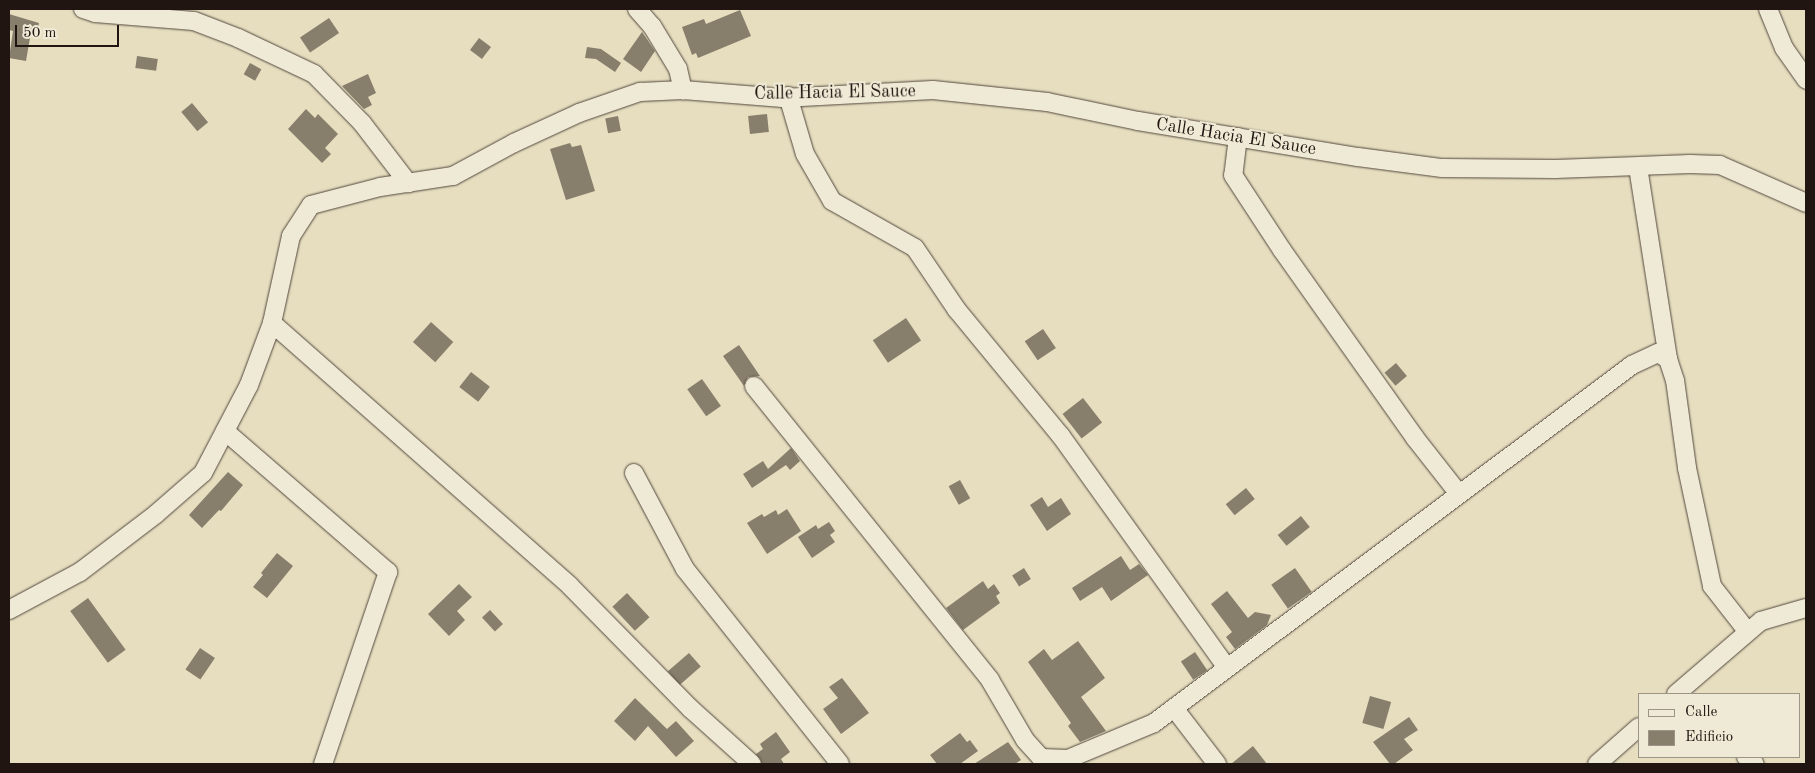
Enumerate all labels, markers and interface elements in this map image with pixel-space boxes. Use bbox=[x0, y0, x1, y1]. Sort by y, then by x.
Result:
scale bar bbox=[18, 15, 121, 47]
text: 50 m bbox=[23, 26, 57, 41]
street label: Calle Hacia El Sauce bbox=[754, 81, 916, 105]
street label: Calle Hacia El Sauce bbox=[1154, 114, 1318, 160]
legend bbox=[1638, 693, 1800, 758]
text: Calle bbox=[1685, 705, 1717, 720]
text: Edificio bbox=[1685, 730, 1733, 745]

